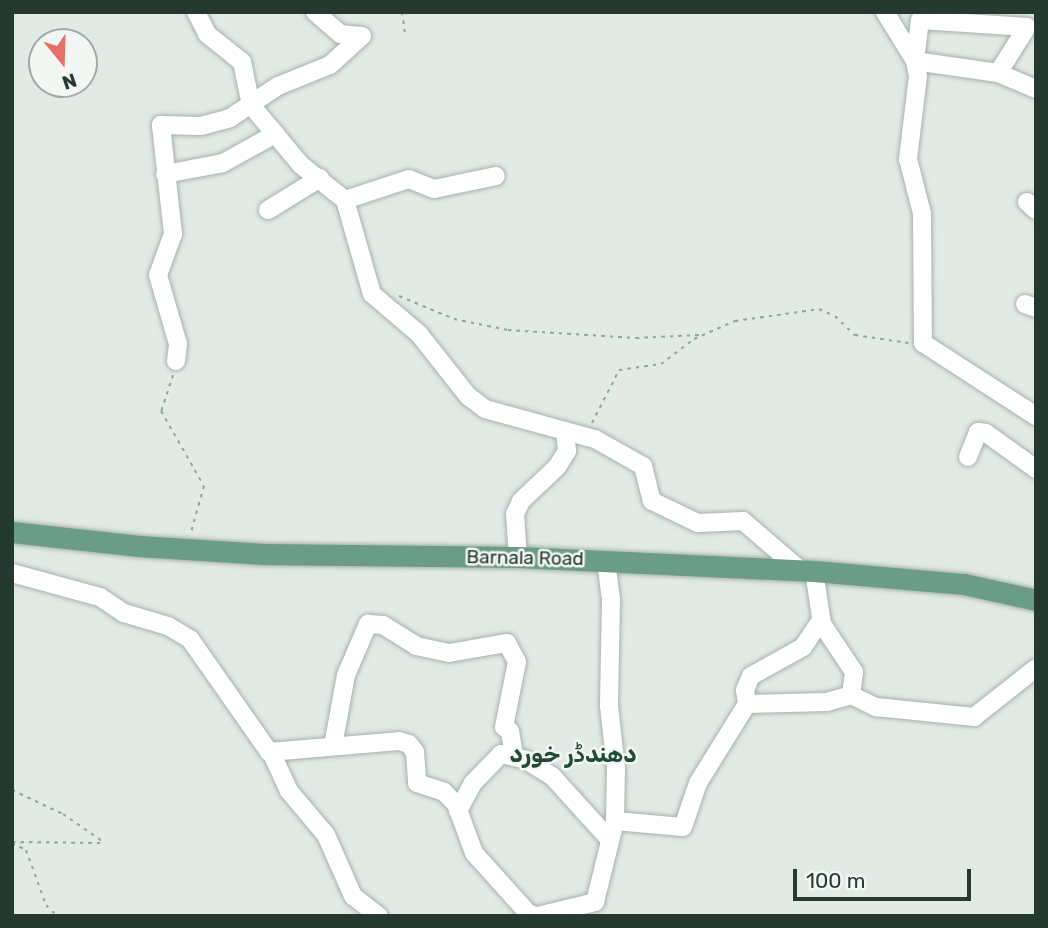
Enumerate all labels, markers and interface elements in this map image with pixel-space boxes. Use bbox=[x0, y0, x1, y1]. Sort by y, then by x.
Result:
north arrow bbox=[28, 28, 98, 98]
text: N bbox=[59, 68, 80, 95]
street label: Barnala Road bbox=[466, 546, 584, 570]
district label: دھندڈر خورد bbox=[510, 740, 636, 768]
scale bar bbox=[796, 855, 974, 899]
text: 100 m bbox=[806, 868, 865, 893]

